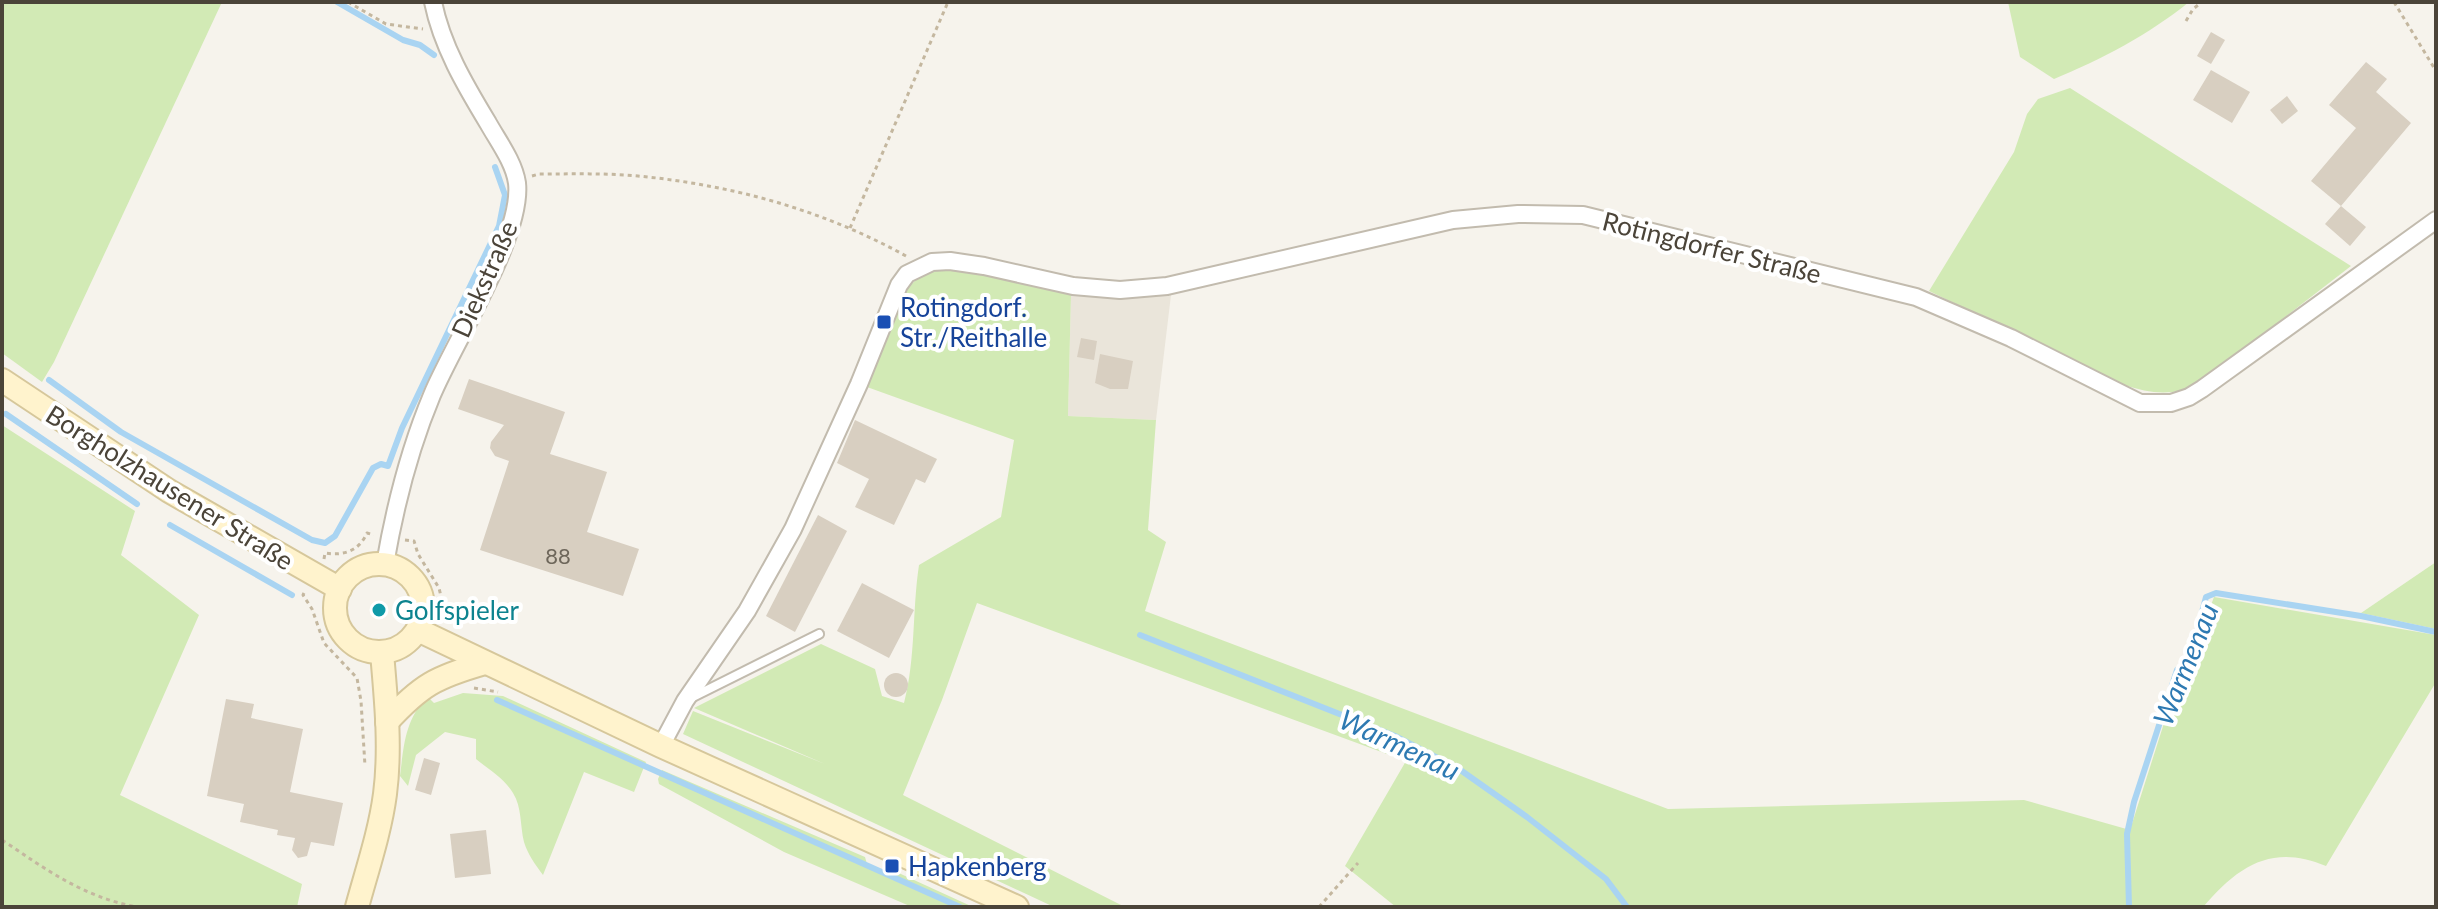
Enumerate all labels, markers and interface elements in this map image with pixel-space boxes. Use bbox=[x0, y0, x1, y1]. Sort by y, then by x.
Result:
street label: Rotingdorfer Straße bbox=[1599, 204, 1825, 290]
street label: Diekstraße bbox=[444, 216, 524, 342]
place label: Rotingdorf. Str./Reithalle bbox=[900, 291, 1047, 353]
marker: Rotingdorf. Str./Reithalle bbox=[875, 313, 893, 331]
street label: Borgholzhausener Straße bbox=[40, 398, 300, 576]
house number: 88 bbox=[545, 542, 571, 569]
place label: Golfspieler bbox=[395, 594, 519, 626]
water label: Warmenau bbox=[2145, 598, 2225, 730]
marker: Golfspieler bbox=[370, 601, 388, 619]
water label: Warmenau bbox=[1335, 701, 1465, 787]
place label: Hapkenberg bbox=[908, 850, 1047, 882]
marker: Hapkenberg bbox=[883, 857, 901, 875]

